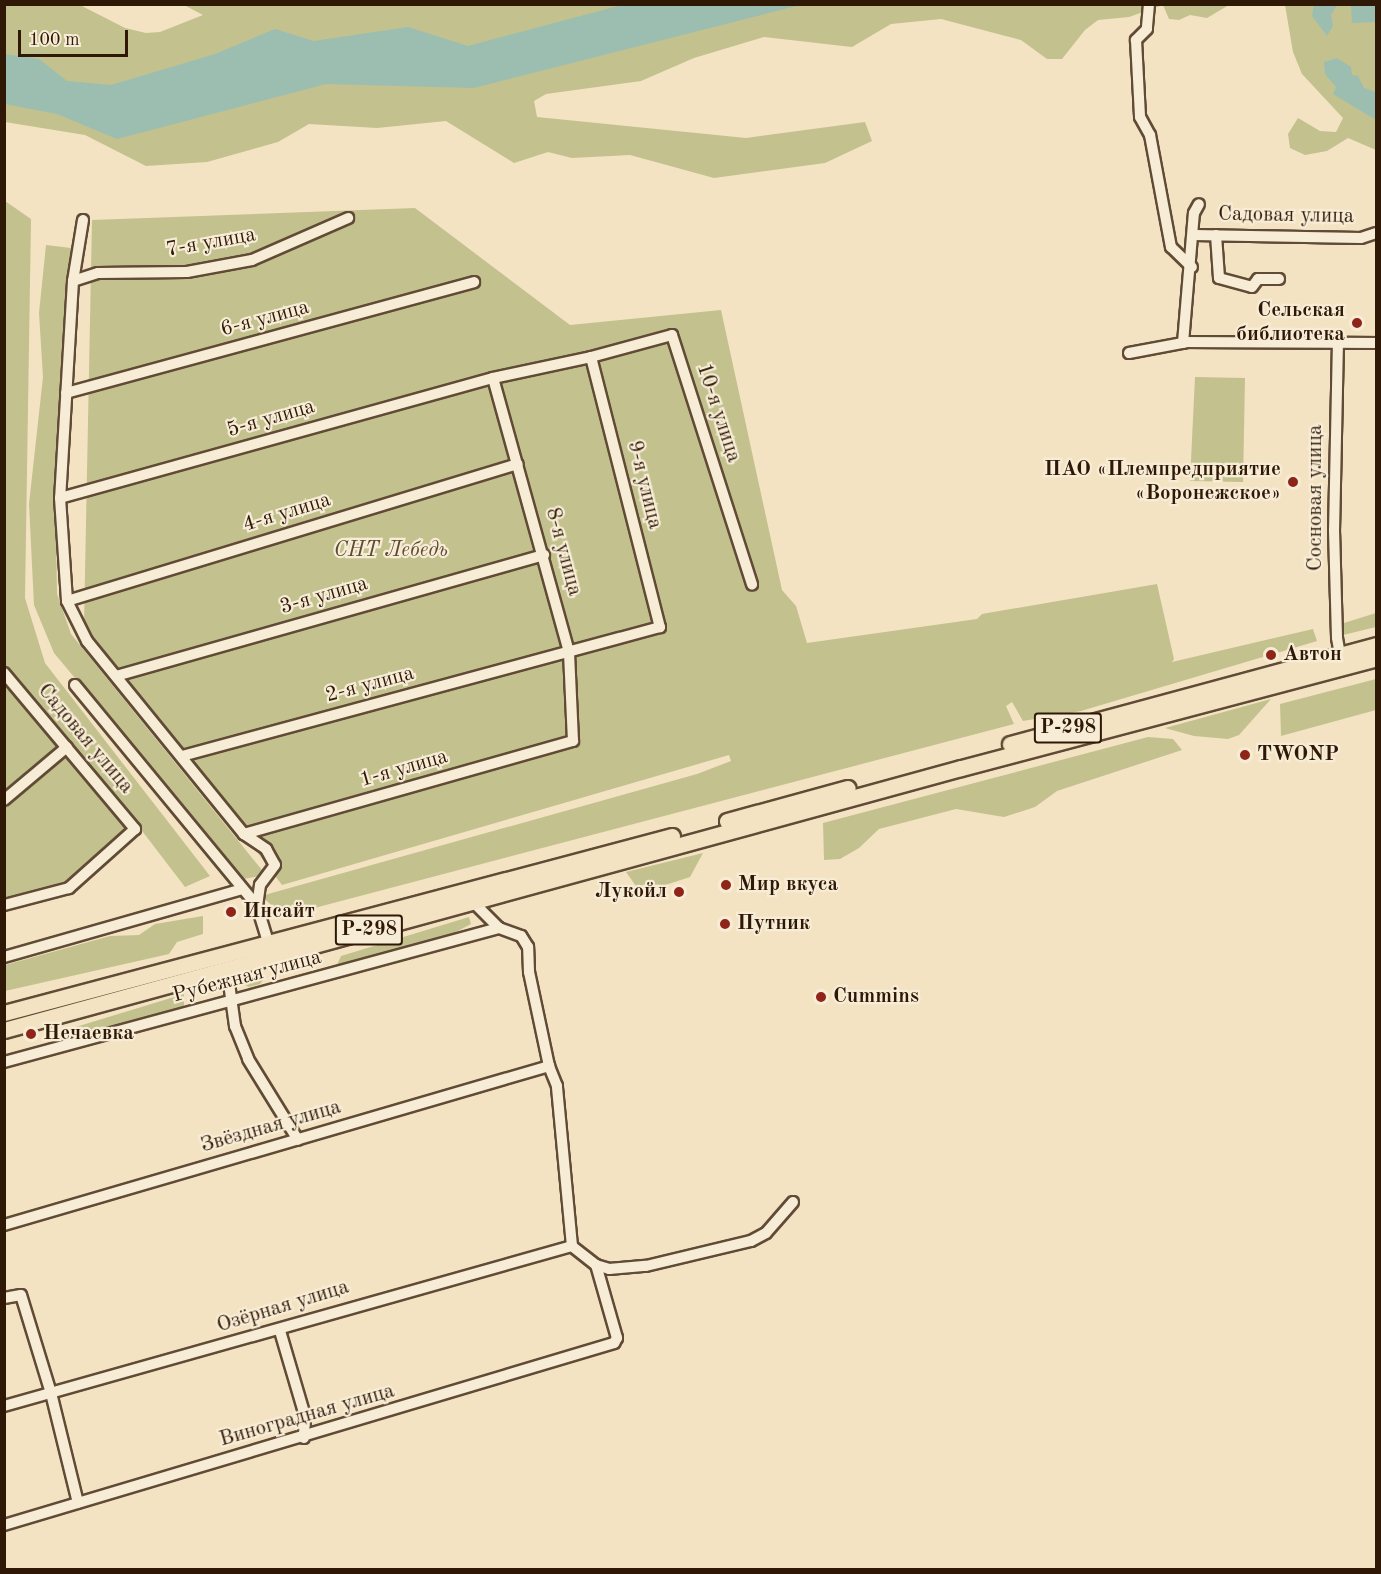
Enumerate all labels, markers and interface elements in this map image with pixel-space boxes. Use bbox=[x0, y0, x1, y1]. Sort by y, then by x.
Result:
scale bar bbox=[21, 18, 130, 56]
text: 100 m bbox=[29, 31, 80, 49]
street label: Садовая улица bbox=[1218, 202, 1354, 230]
street label: 7-я улица bbox=[164, 223, 258, 263]
street label: 6-я улица bbox=[218, 295, 312, 343]
place label: Сельская библиотека bbox=[1236, 298, 1345, 348]
marker: Сельская библиотека bbox=[1350, 316, 1364, 330]
street label: 10-я улица bbox=[690, 360, 746, 466]
street label: 5-я улица bbox=[224, 394, 318, 444]
street label: Сосновая улица bbox=[1303, 425, 1329, 571]
street label: 9-я улица bbox=[621, 438, 667, 532]
place label: ПАО «Племпредприятие «Воронежское» bbox=[1044, 457, 1281, 507]
marker: ПАО «Племпредприятие «Воронежское» bbox=[1286, 475, 1300, 489]
street label: 4-я улица bbox=[240, 488, 334, 538]
street label: 8-я улица bbox=[539, 505, 587, 599]
park label: СНТ Лебедь bbox=[334, 538, 448, 564]
street label: 3-я улица bbox=[277, 571, 371, 621]
place label: Автон bbox=[1283, 642, 1342, 668]
marker: Автон bbox=[1264, 648, 1278, 662]
street label: 2-я улица bbox=[323, 661, 417, 709]
street label: Садовая улица bbox=[32, 679, 138, 799]
road number: Р-298 bbox=[1034, 711, 1102, 745]
place label: TWONP bbox=[1257, 742, 1339, 768]
street label: 1-я улица bbox=[357, 744, 451, 794]
marker: TWONP bbox=[1238, 748, 1252, 762]
place label: Мир вкуса bbox=[738, 872, 838, 898]
marker: Мир вкуса bbox=[719, 878, 733, 892]
place label: Лукойл bbox=[595, 879, 667, 905]
marker: Лукойл bbox=[672, 885, 686, 899]
place label: Инсайт bbox=[243, 899, 315, 925]
marker: Инсайт bbox=[224, 905, 238, 919]
place label: Путник bbox=[737, 911, 810, 937]
road number: Р-298 bbox=[334, 913, 404, 947]
marker: Путник bbox=[718, 917, 732, 931]
street label: Рубежная улица bbox=[170, 945, 324, 1009]
place label: Cummins bbox=[833, 984, 919, 1010]
marker: Cummins bbox=[814, 990, 828, 1004]
place label: Нечаевка bbox=[43, 1021, 134, 1047]
marker: Нечаевка bbox=[24, 1027, 38, 1041]
street label: Звёздная улица bbox=[198, 1095, 344, 1159]
street label: Озёрная улица bbox=[214, 1275, 352, 1339]
street label: Виноградная улица bbox=[217, 1379, 397, 1453]

